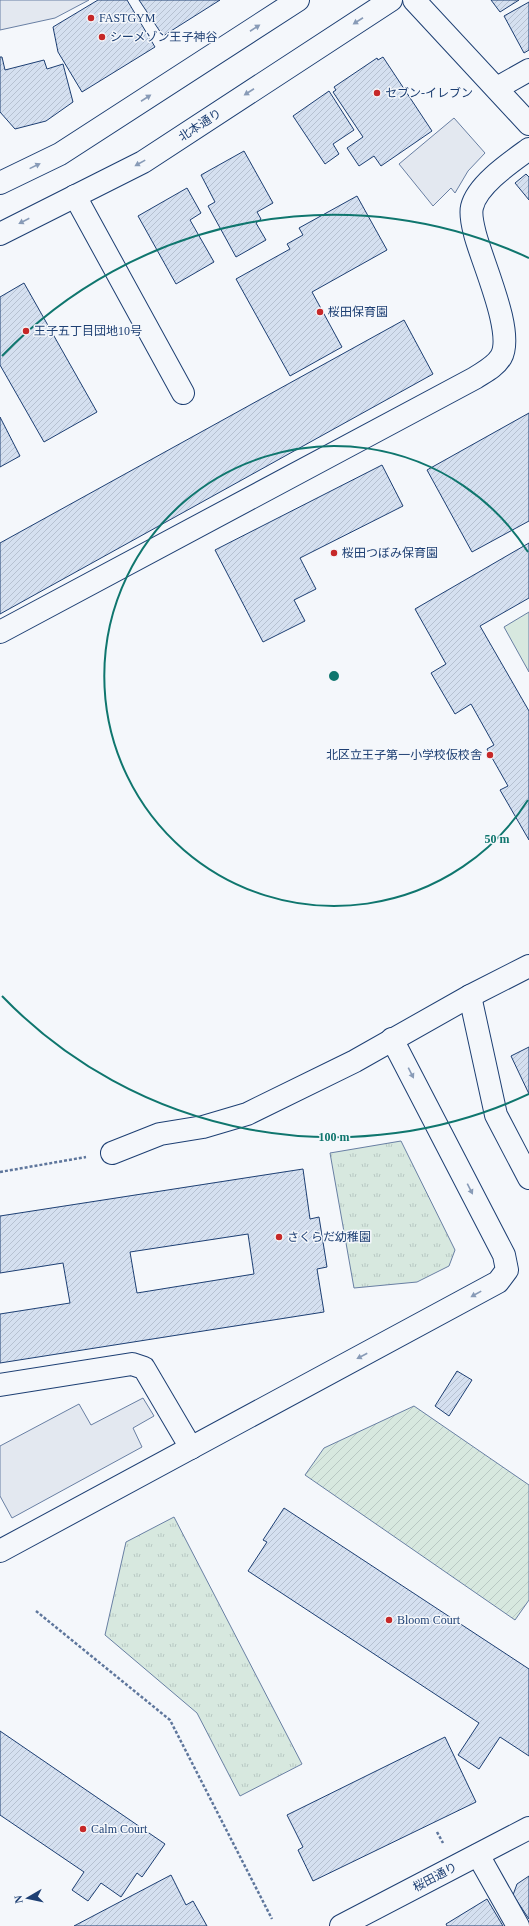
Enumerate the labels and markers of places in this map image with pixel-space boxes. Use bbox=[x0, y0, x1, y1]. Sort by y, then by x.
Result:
place label: FASTGYM bbox=[99, 11, 156, 25]
marker: FASTGYM bbox=[86, 13, 96, 23]
place label: シーメゾン王子神谷 bbox=[110, 30, 218, 44]
marker: シーメゾン王子神谷 bbox=[97, 32, 107, 42]
place label: セブン-イレブン bbox=[385, 86, 473, 100]
marker: セブン-イレブン bbox=[372, 88, 382, 98]
place label: 桜田保育園 bbox=[328, 305, 388, 319]
marker: 桜田保育園 bbox=[315, 307, 325, 317]
place label: 王子五丁目団地10号 bbox=[34, 324, 142, 338]
marker: 王子五丁目団地10号 bbox=[21, 326, 31, 336]
place label: 桜田つぼみ保育園 bbox=[342, 546, 438, 560]
marker: 桜田つぼみ保育園 bbox=[329, 548, 339, 558]
centre of rings bbox=[327, 669, 341, 683]
place label: 北区立王子第一小学校仮校舎 bbox=[326, 748, 482, 762]
marker: 北区立王子第一小学校仮校舎 bbox=[485, 750, 495, 760]
place label: さくらだ幼稚園 bbox=[287, 1230, 371, 1244]
marker: さくらだ幼稚園 bbox=[274, 1232, 284, 1242]
place label: Bloom Court bbox=[397, 1613, 461, 1627]
marker: Bloom Court bbox=[384, 1615, 394, 1625]
place label: Calm Court bbox=[91, 1822, 148, 1836]
marker: Calm Court bbox=[78, 1824, 88, 1834]

